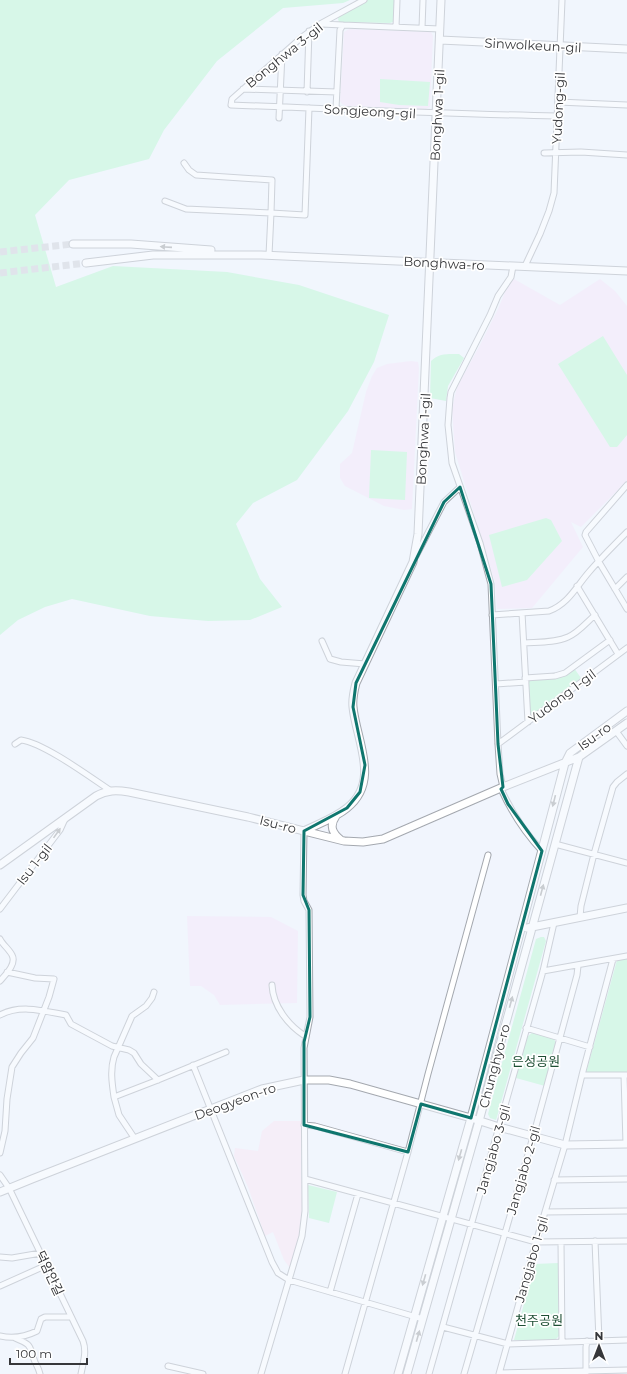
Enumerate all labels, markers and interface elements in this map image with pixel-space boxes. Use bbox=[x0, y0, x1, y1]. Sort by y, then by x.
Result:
street label: Bonghwa 3-gil bbox=[242, 19, 326, 91]
street label: Sinwolkeun-gil bbox=[484, 34, 582, 56]
street label: Bonghwa 1-gil bbox=[427, 69, 447, 161]
street label: Yudong-gil bbox=[548, 72, 568, 144]
street label: Songjeong-gil bbox=[324, 101, 416, 121]
one-way arrow bbox=[160, 243, 172, 250]
street label: Bonghwa-ro bbox=[403, 253, 485, 273]
street label: Bonghwa 1-gil bbox=[413, 393, 433, 485]
street label: Yudong 1-gil bbox=[525, 665, 599, 727]
street label: Isu-ro bbox=[574, 719, 614, 753]
one-way arrow bbox=[551, 795, 557, 807]
street label: Isu-ro bbox=[258, 812, 298, 836]
one-way arrow bbox=[53, 828, 61, 839]
street label: Isu 1-gil bbox=[13, 840, 55, 888]
one-way arrow bbox=[539, 884, 545, 896]
one-way arrow bbox=[508, 996, 514, 1008]
street label: Chunghyo-ro bbox=[475, 1022, 513, 1110]
park label: 은성공원 bbox=[512, 1053, 560, 1069]
street label: Deogyeon-ro bbox=[192, 1079, 278, 1123]
street label: Jangjabo 3-gil bbox=[472, 1103, 513, 1196]
street label: Jangjabo 2-gil bbox=[502, 1124, 543, 1217]
one-way arrow bbox=[457, 1150, 463, 1162]
street label: Jangjabo 1-gil bbox=[511, 1214, 551, 1305]
street label: 덕암안길 bbox=[33, 1248, 67, 1298]
one-way arrow bbox=[421, 1275, 427, 1287]
park label: 천주공원 bbox=[515, 1312, 563, 1328]
north arrow bbox=[579, 1326, 619, 1366]
text: N bbox=[595, 1329, 603, 1343]
one-way arrow bbox=[415, 1330, 421, 1342]
scale bar bbox=[10, 1340, 87, 1366]
text: 100 m bbox=[16, 1346, 52, 1361]

